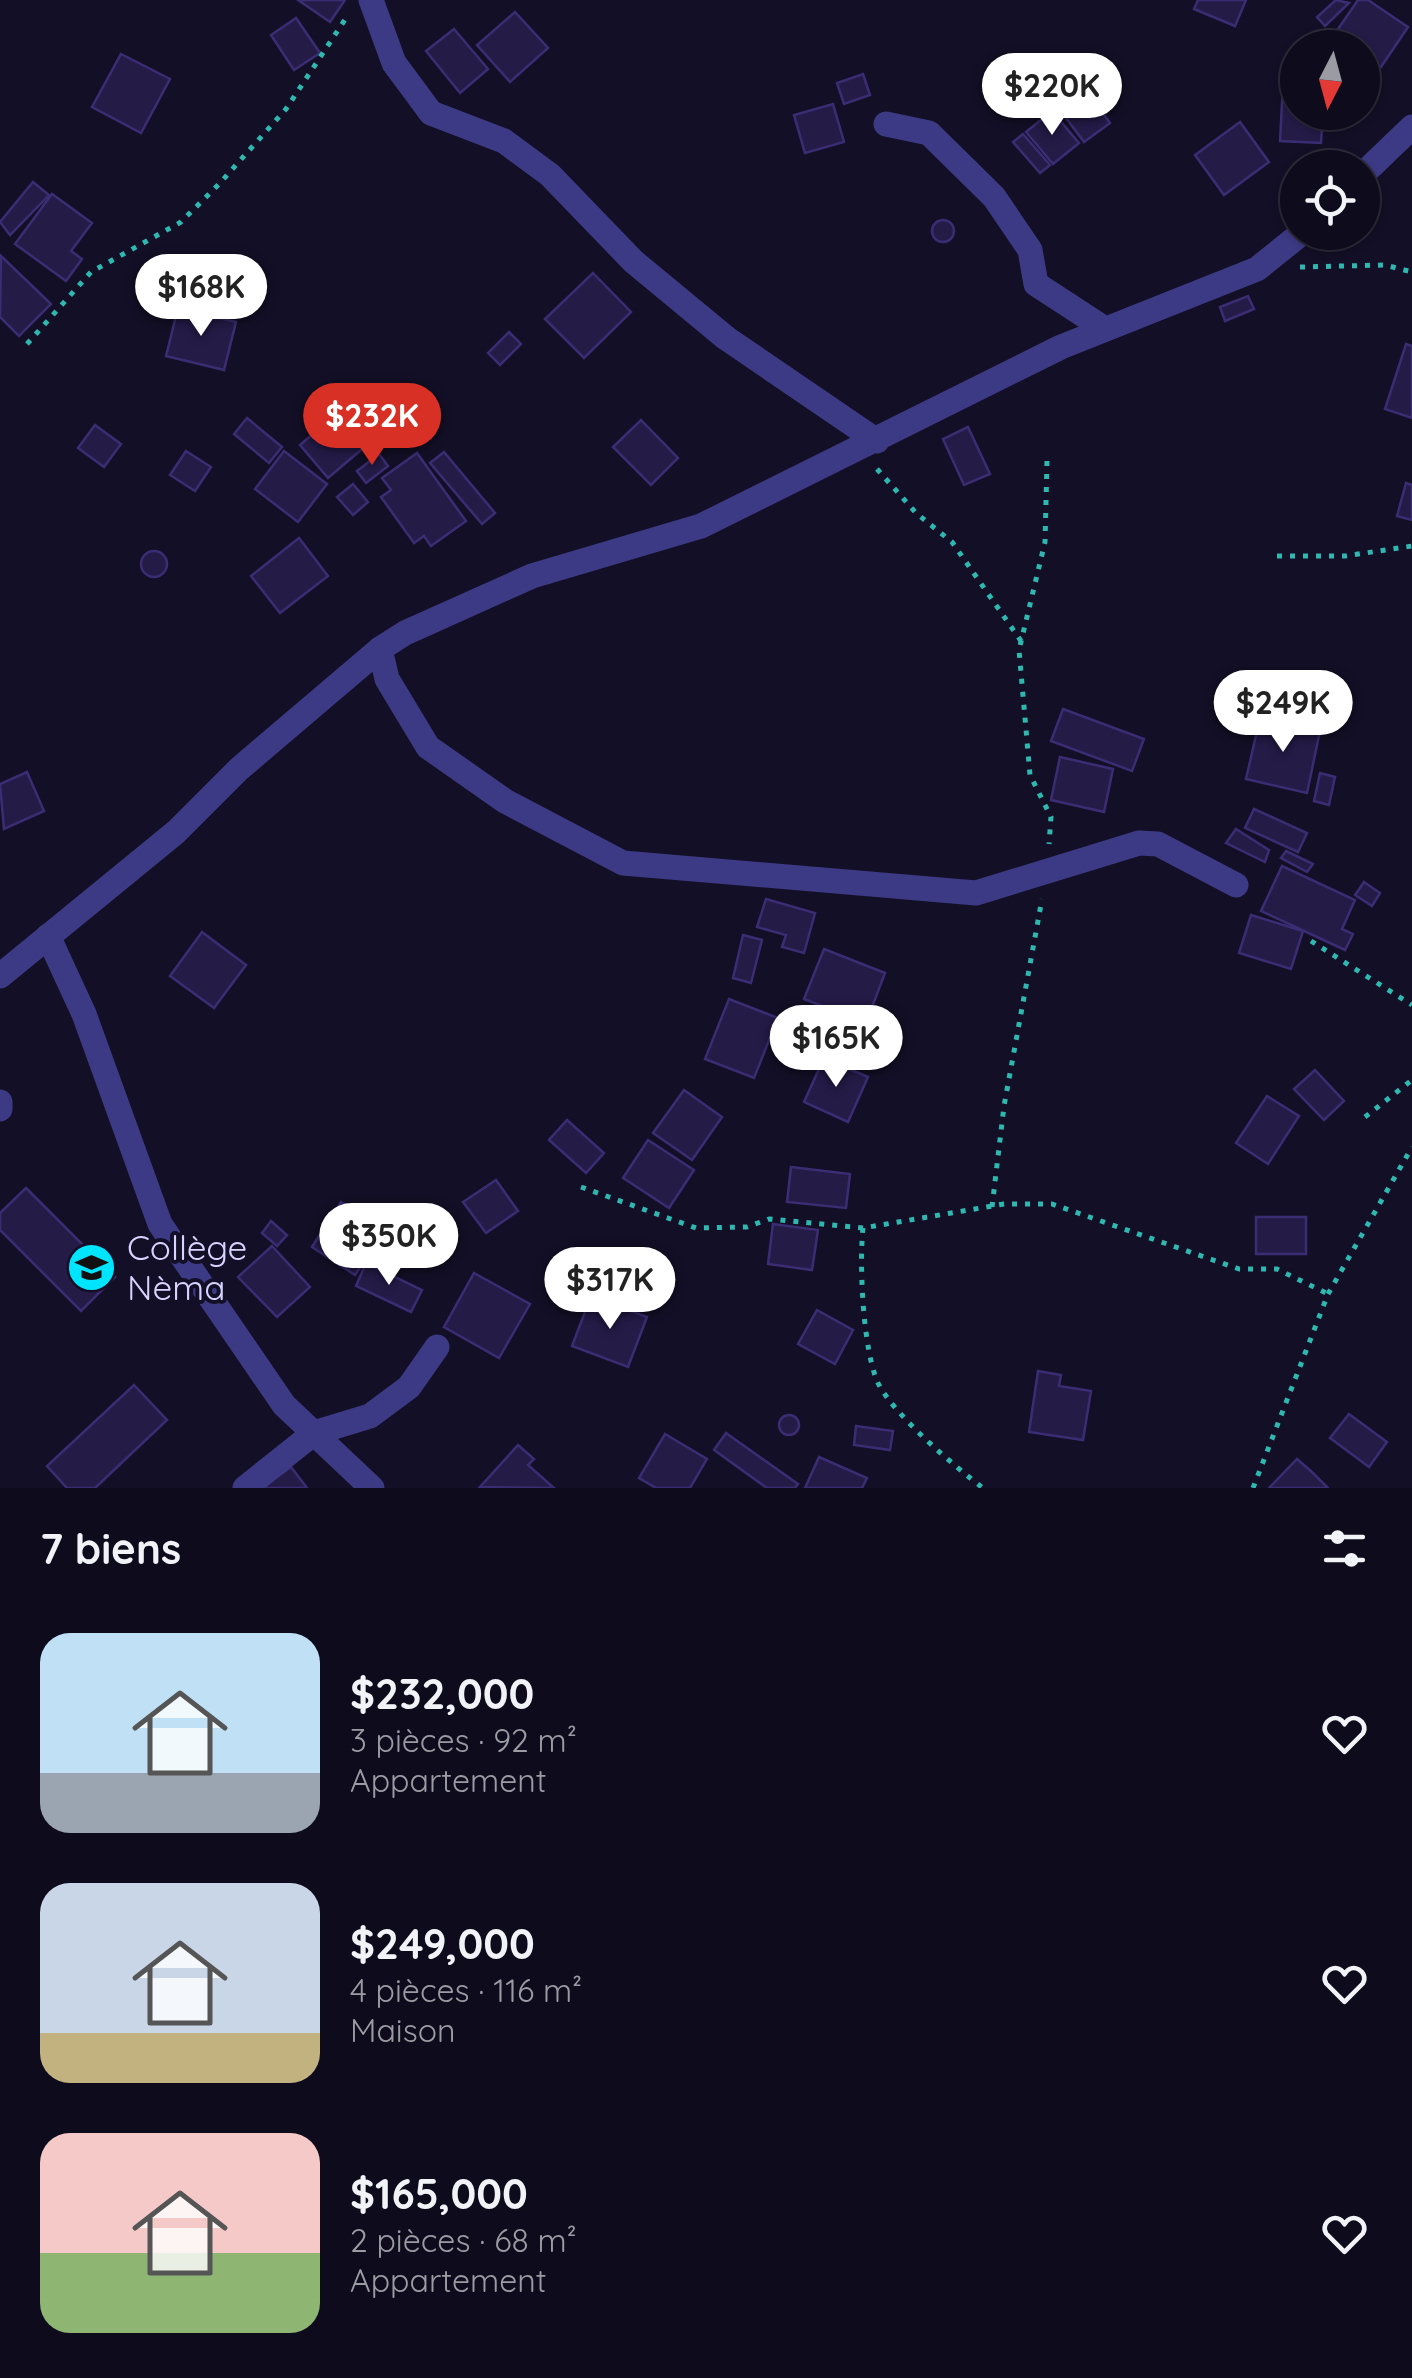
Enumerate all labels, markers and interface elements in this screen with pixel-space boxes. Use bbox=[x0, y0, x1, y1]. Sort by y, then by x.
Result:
north arrow bbox=[1280, 30, 1380, 130]
map controls bbox=[1280, 30, 1380, 250]
pin: $220K bbox=[982, 53, 1122, 138]
text: $220K bbox=[1004, 65, 1100, 105]
button: locate bbox=[1280, 150, 1380, 250]
pin: $168K bbox=[131, 254, 271, 339]
text: $168K bbox=[157, 266, 245, 306]
pin: $232K bbox=[302, 383, 442, 468]
text: $232K bbox=[325, 395, 419, 435]
pin: $249K bbox=[1213, 670, 1353, 755]
text: $249K bbox=[1236, 682, 1330, 722]
pin: $165K bbox=[766, 1005, 906, 1090]
text: $165K bbox=[792, 1017, 880, 1057]
pin: $350K bbox=[319, 1203, 459, 1288]
text: $350K bbox=[341, 1215, 437, 1255]
place label: Collège Nèma bbox=[127, 1225, 247, 1309]
school or university icon: Collège Nèma bbox=[66, 1241, 118, 1293]
pin: $317K bbox=[540, 1247, 680, 1332]
text: $317K bbox=[566, 1259, 654, 1299]
icon: filters bbox=[1317, 1521, 1372, 1576]
text: 7 biens bbox=[40, 1522, 181, 1575]
text: $232,000 bbox=[350, 1667, 534, 1720]
icon: home bbox=[120, 1673, 240, 1793]
icon: heart bbox=[1317, 1706, 1372, 1761]
text: 3 pièces · 92 m² bbox=[350, 1720, 577, 1760]
text: Appartement bbox=[350, 1760, 547, 1800]
text: $249,000 bbox=[350, 1917, 535, 1970]
icon: home bbox=[120, 1923, 240, 2043]
icon: heart bbox=[1317, 1956, 1372, 2011]
text: 4 pièces · 116 m² bbox=[350, 1970, 582, 2010]
text: Maison bbox=[350, 2010, 456, 2050]
text: $165,000 bbox=[350, 2167, 528, 2220]
icon: home bbox=[120, 2173, 240, 2293]
icon: heart bbox=[1317, 2206, 1372, 2261]
text: 2 pièces · 68 m² bbox=[350, 2220, 577, 2260]
text: Appartement bbox=[350, 2260, 547, 2300]

